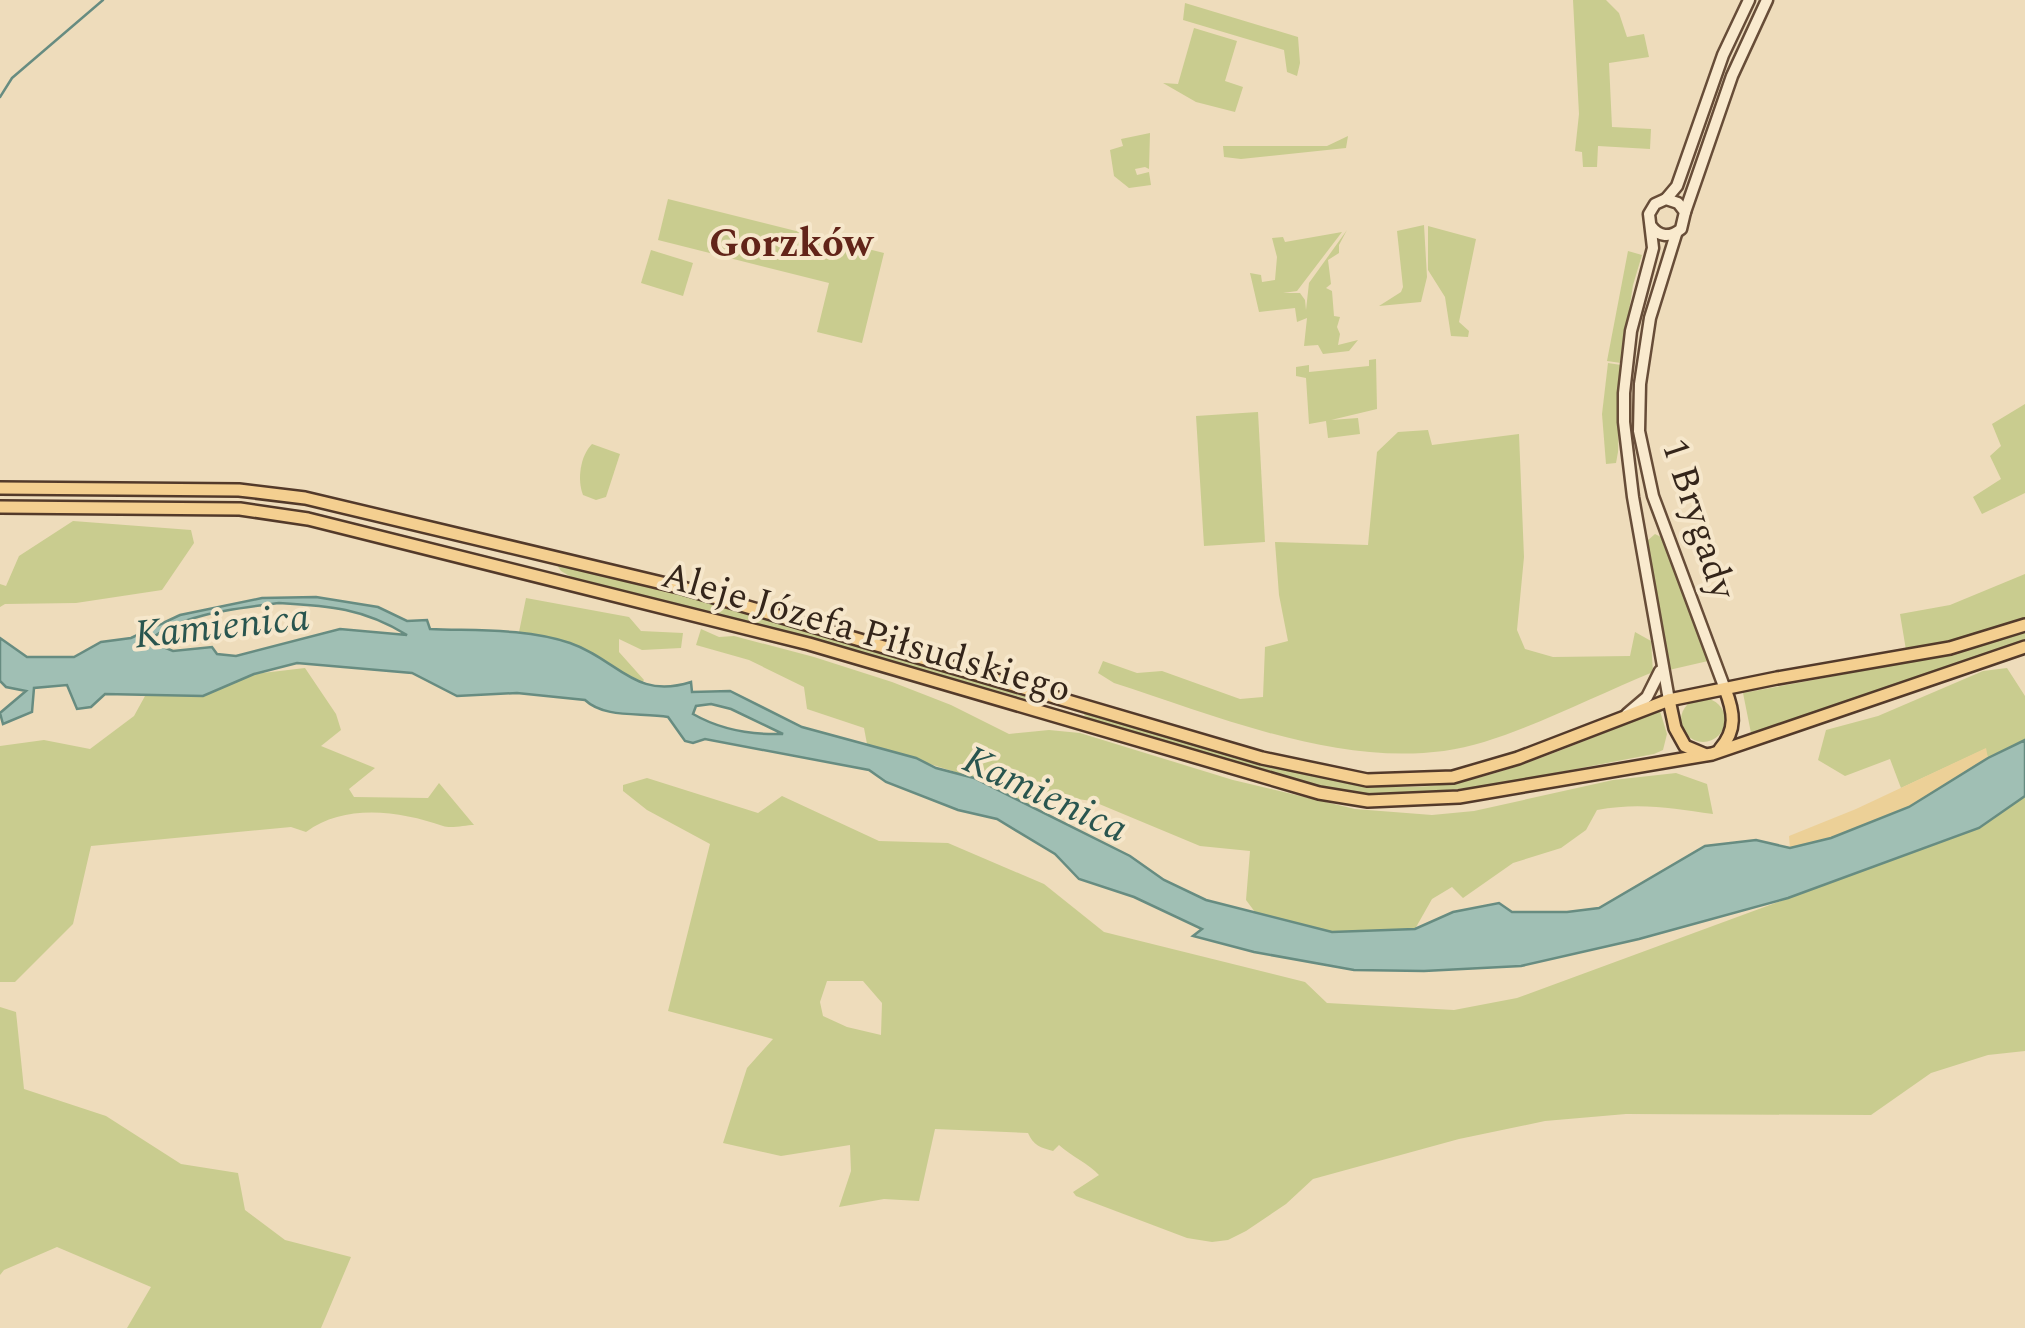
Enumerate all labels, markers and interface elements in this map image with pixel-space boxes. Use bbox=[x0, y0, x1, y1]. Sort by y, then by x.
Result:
district label: Gorzków bbox=[709, 214, 875, 275]
street label: 1 Brygady bbox=[1645, 431, 1752, 608]
street label: Aleje Józefa Piłsudskiego bbox=[654, 547, 1078, 719]
water label: Kamienica bbox=[131, 587, 313, 667]
water label: Kamienica bbox=[952, 730, 1138, 860]

